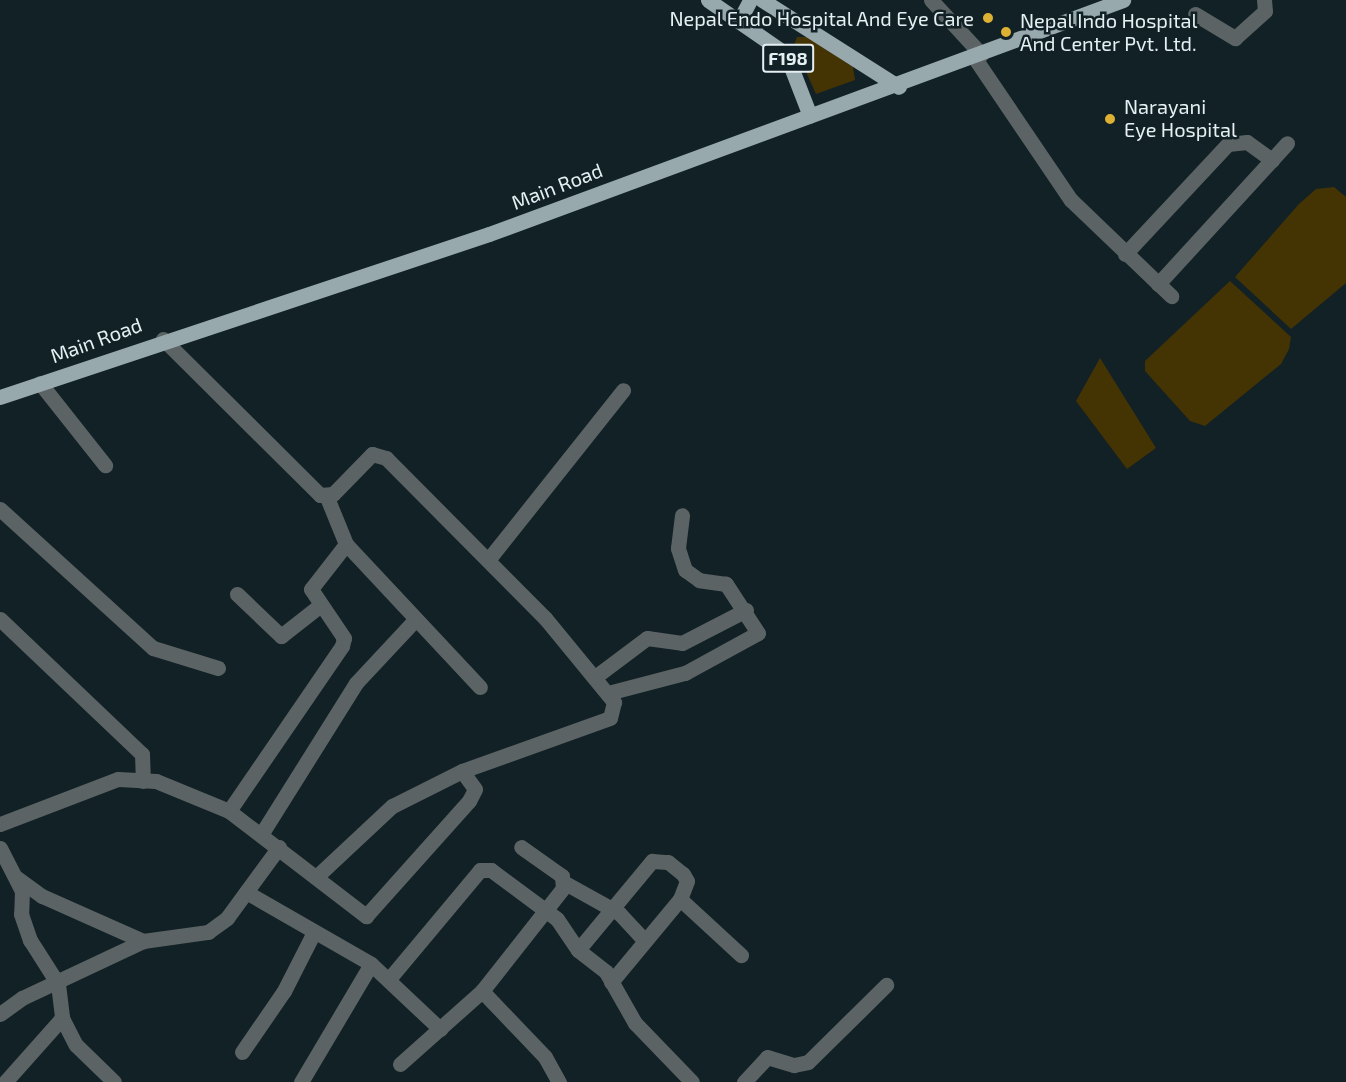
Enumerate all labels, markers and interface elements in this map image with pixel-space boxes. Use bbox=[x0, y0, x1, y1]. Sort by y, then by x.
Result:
place label: Nepal Endo Hospital And Eye Care bbox=[668, 6, 974, 30]
place label: Nepal Indo Hospital And Center Pvt. Ltd. bbox=[1020, 8, 1198, 55]
marker: Nepal Endo Hospital And Eye Care bbox=[979, 9, 997, 27]
marker: Nepal Indo Hospital And Center Pvt. Ltd. bbox=[997, 23, 1015, 41]
road number: F198 bbox=[761, 43, 815, 73]
place label: Narayani Eye Hospital bbox=[1124, 95, 1237, 142]
marker: Narayani Eye Hospital bbox=[1101, 110, 1119, 128]
street label: Main Road bbox=[508, 158, 606, 214]
street label: Main Road bbox=[47, 312, 145, 368]

